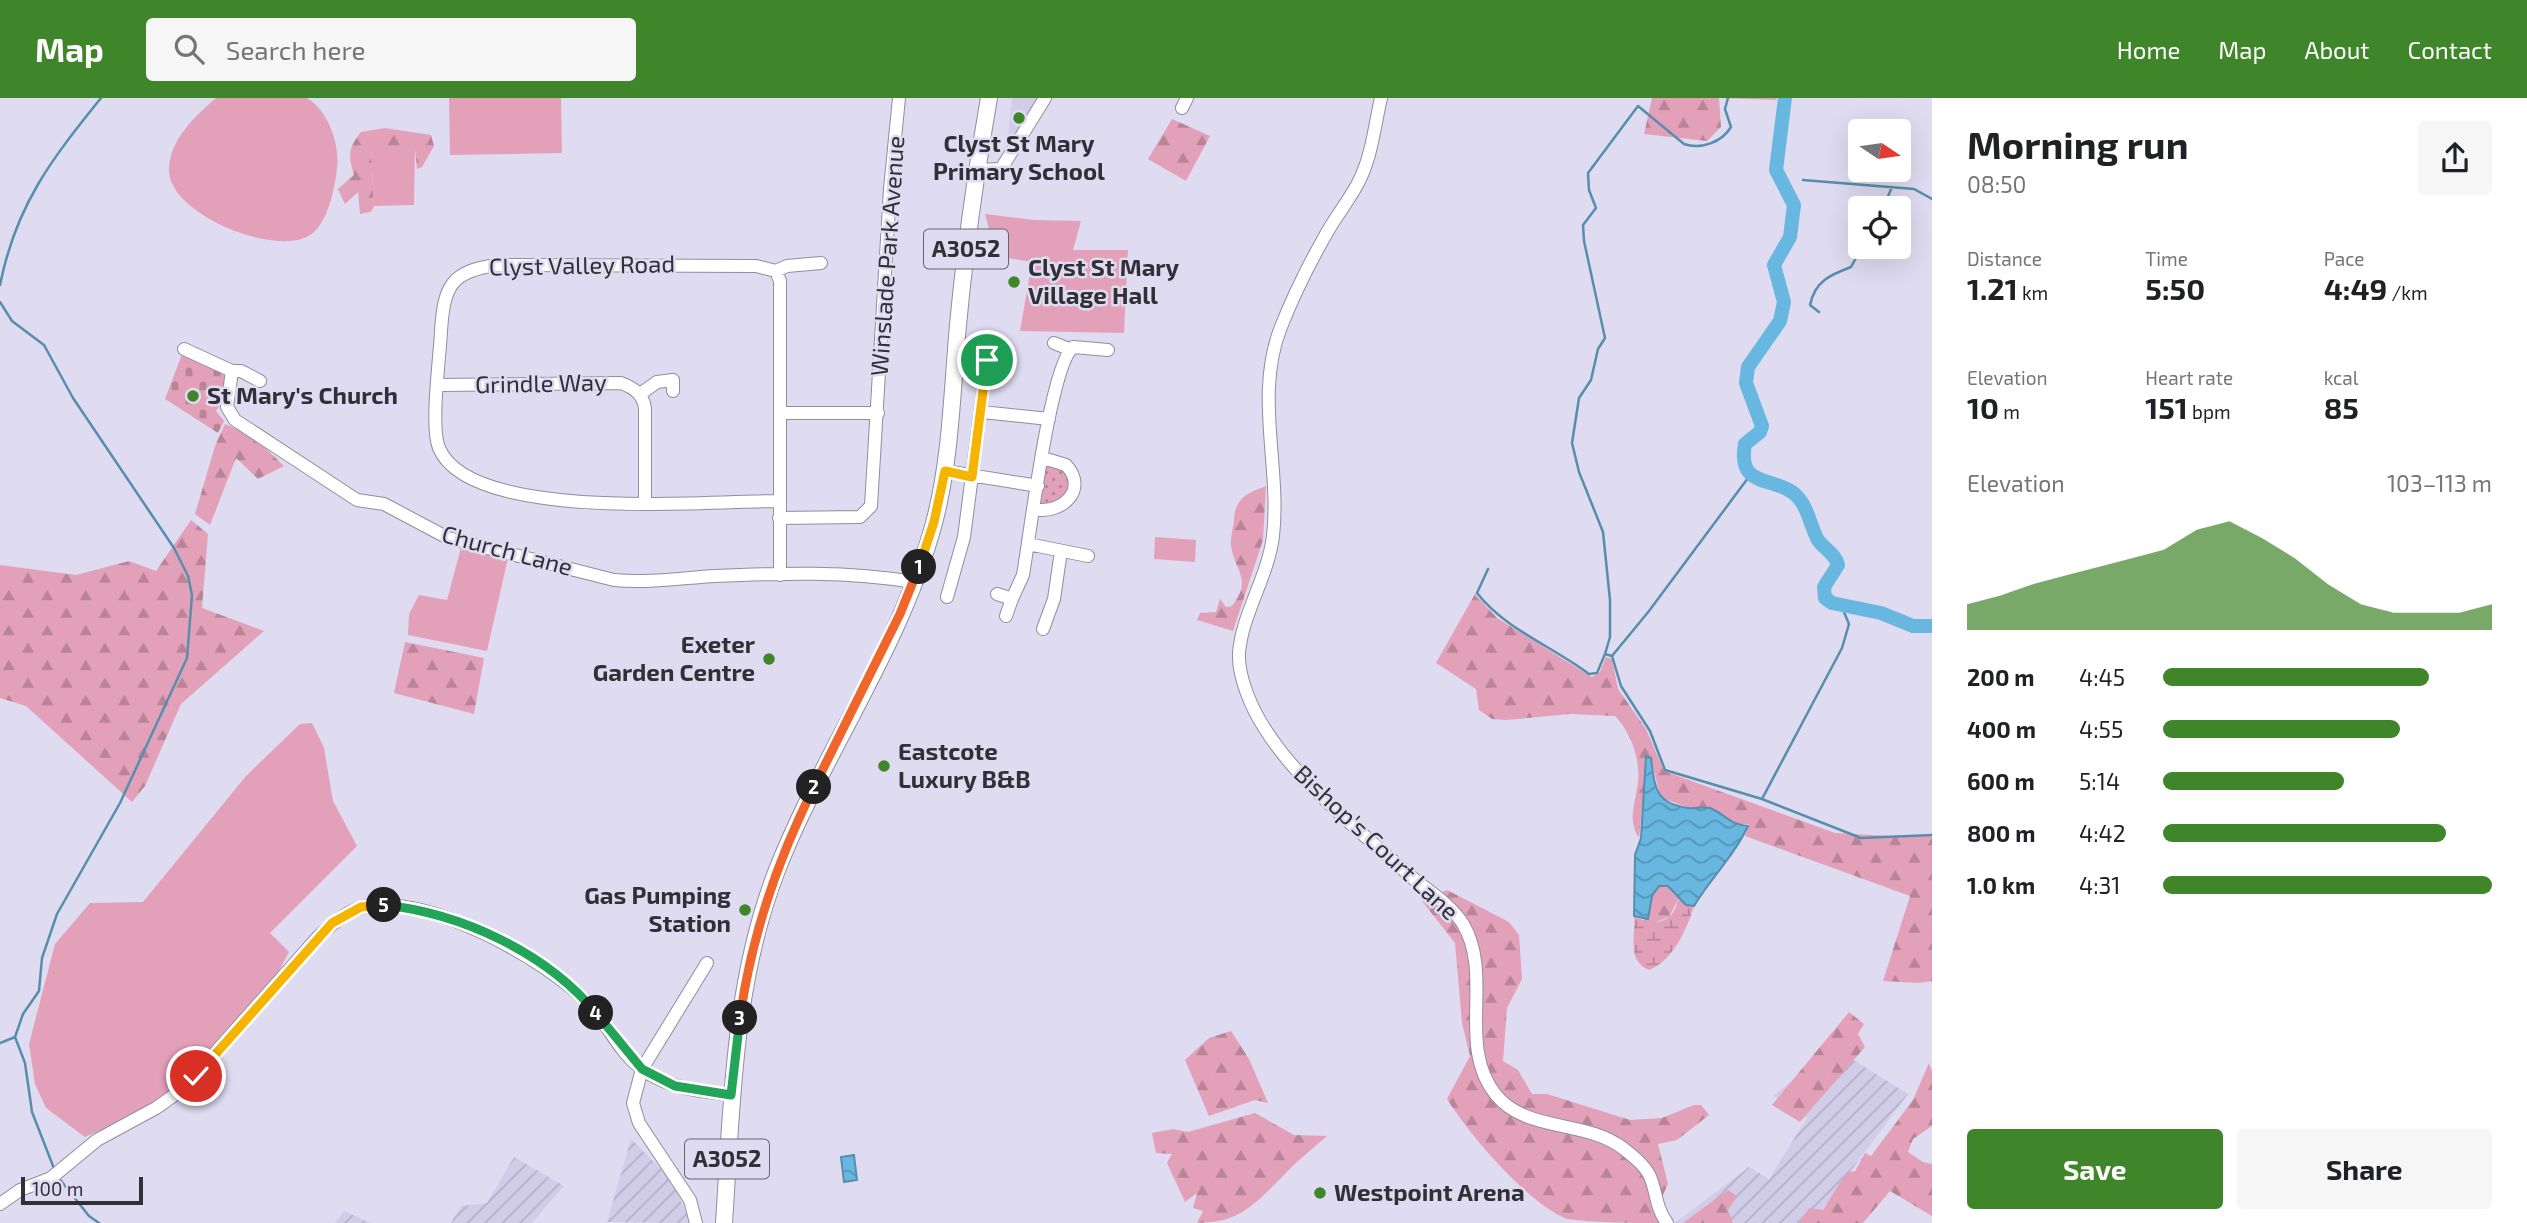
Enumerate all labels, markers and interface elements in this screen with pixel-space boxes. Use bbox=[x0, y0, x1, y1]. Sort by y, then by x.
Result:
search box bbox=[146, 18, 636, 81]
text: Map bbox=[35, 29, 104, 69]
icon: search bbox=[170, 30, 208, 68]
text: Search here bbox=[226, 34, 365, 65]
text: Home bbox=[2117, 35, 2180, 64]
text: Map bbox=[2218, 35, 2266, 64]
text: About bbox=[2304, 35, 2370, 64]
text: Contact bbox=[2408, 35, 2492, 64]
marker: Clyst St Mary Primary School bbox=[1011, 110, 1027, 126]
north arrow bbox=[1848, 119, 1911, 182]
map controls bbox=[1848, 119, 1911, 259]
text: Morning run bbox=[1967, 121, 2188, 167]
button: share bbox=[2418, 121, 2492, 195]
place label: Clyst St Mary Primary School bbox=[933, 128, 1105, 185]
street label: Winslade Park Avenue bbox=[864, 135, 909, 377]
text: 08:50 bbox=[1967, 170, 2026, 198]
button: locate bbox=[1848, 196, 1911, 259]
road number: A3052 bbox=[924, 230, 1008, 268]
text: Distance bbox=[1967, 247, 2042, 270]
text: Time bbox=[2145, 247, 2188, 270]
text: Pace bbox=[2324, 247, 2365, 270]
street label: Clyst Valley Road bbox=[489, 248, 675, 281]
place label: Clyst St Mary Village Hall bbox=[1028, 252, 1180, 309]
text: 1.21 bbox=[1967, 270, 2018, 306]
text: 5:50 bbox=[2145, 270, 2205, 306]
text: 4:49 bbox=[2324, 270, 2387, 306]
marker: Clyst St Mary Village Hall bbox=[1006, 274, 1022, 290]
text: km bbox=[2018, 281, 2048, 304]
text: /km bbox=[2387, 281, 2428, 304]
pin bbox=[957, 330, 1017, 390]
icon: arrive bbox=[968, 341, 1006, 379]
text: Elevation bbox=[1967, 366, 2048, 389]
text: Heart rate bbox=[2145, 366, 2233, 389]
text: kcal bbox=[2324, 366, 2358, 389]
street label: Grindle Way bbox=[475, 367, 607, 398]
place label: St Mary's Church bbox=[207, 380, 398, 409]
marker: St Mary's Church bbox=[185, 388, 201, 404]
text: 10 bbox=[1967, 389, 1999, 425]
text: 151 bbox=[2145, 389, 2188, 425]
text: 85 bbox=[2324, 389, 2359, 425]
text: m bbox=[1999, 400, 2020, 423]
text: bpm bbox=[2188, 400, 2231, 423]
text: Elevation bbox=[1967, 469, 2065, 497]
text: 103–113 m bbox=[2387, 469, 2492, 497]
street label: Church Lane bbox=[439, 518, 576, 581]
pin: 1 bbox=[902, 550, 936, 584]
text: 1 bbox=[914, 555, 923, 578]
place label: Exeter Garden Centre bbox=[593, 629, 756, 686]
marker: Exeter Garden Centre bbox=[761, 651, 777, 667]
text: 200 m bbox=[1967, 663, 2035, 691]
text: 4:45 bbox=[2079, 663, 2125, 691]
text: 400 m bbox=[1967, 715, 2036, 743]
text: 4:55 bbox=[2079, 715, 2123, 743]
place label: Eastcote Luxury B&B bbox=[898, 736, 1031, 793]
marker: Eastcote Luxury B&B bbox=[876, 758, 892, 774]
street label: Bishop's Court Lane bbox=[1289, 758, 1465, 926]
text: 600 m bbox=[1967, 767, 2035, 795]
text: 5:14 bbox=[2079, 767, 2120, 795]
pin: 2 bbox=[796, 770, 832, 804]
text: 2 bbox=[808, 775, 819, 798]
text: 800 m bbox=[1967, 819, 2036, 847]
text: 4:42 bbox=[2079, 819, 2126, 847]
text: 1.0 km bbox=[1967, 871, 2035, 899]
text: 4:31 bbox=[2079, 871, 2121, 899]
place label: Gas Pumping Station bbox=[584, 880, 731, 937]
pin: 5 bbox=[366, 888, 402, 922]
text: 5 bbox=[378, 893, 389, 916]
marker: Gas Pumping Station bbox=[737, 902, 753, 918]
pin: 4 bbox=[578, 996, 614, 1030]
pin: 3 bbox=[722, 1000, 758, 1035]
text: 4 bbox=[589, 1001, 602, 1024]
text: 3 bbox=[734, 1006, 745, 1029]
pin bbox=[166, 1046, 226, 1106]
icon: check bbox=[177, 1057, 215, 1095]
button: Save bbox=[1967, 1129, 2223, 1209]
button: Share bbox=[2237, 1129, 2492, 1209]
road number: A3052 bbox=[685, 1140, 769, 1178]
scale bar bbox=[21, 1174, 144, 1206]
text: 100 m bbox=[32, 1177, 83, 1200]
place label: Westpoint Arena bbox=[1334, 1177, 1525, 1206]
marker: Westpoint Arena bbox=[1312, 1185, 1328, 1201]

